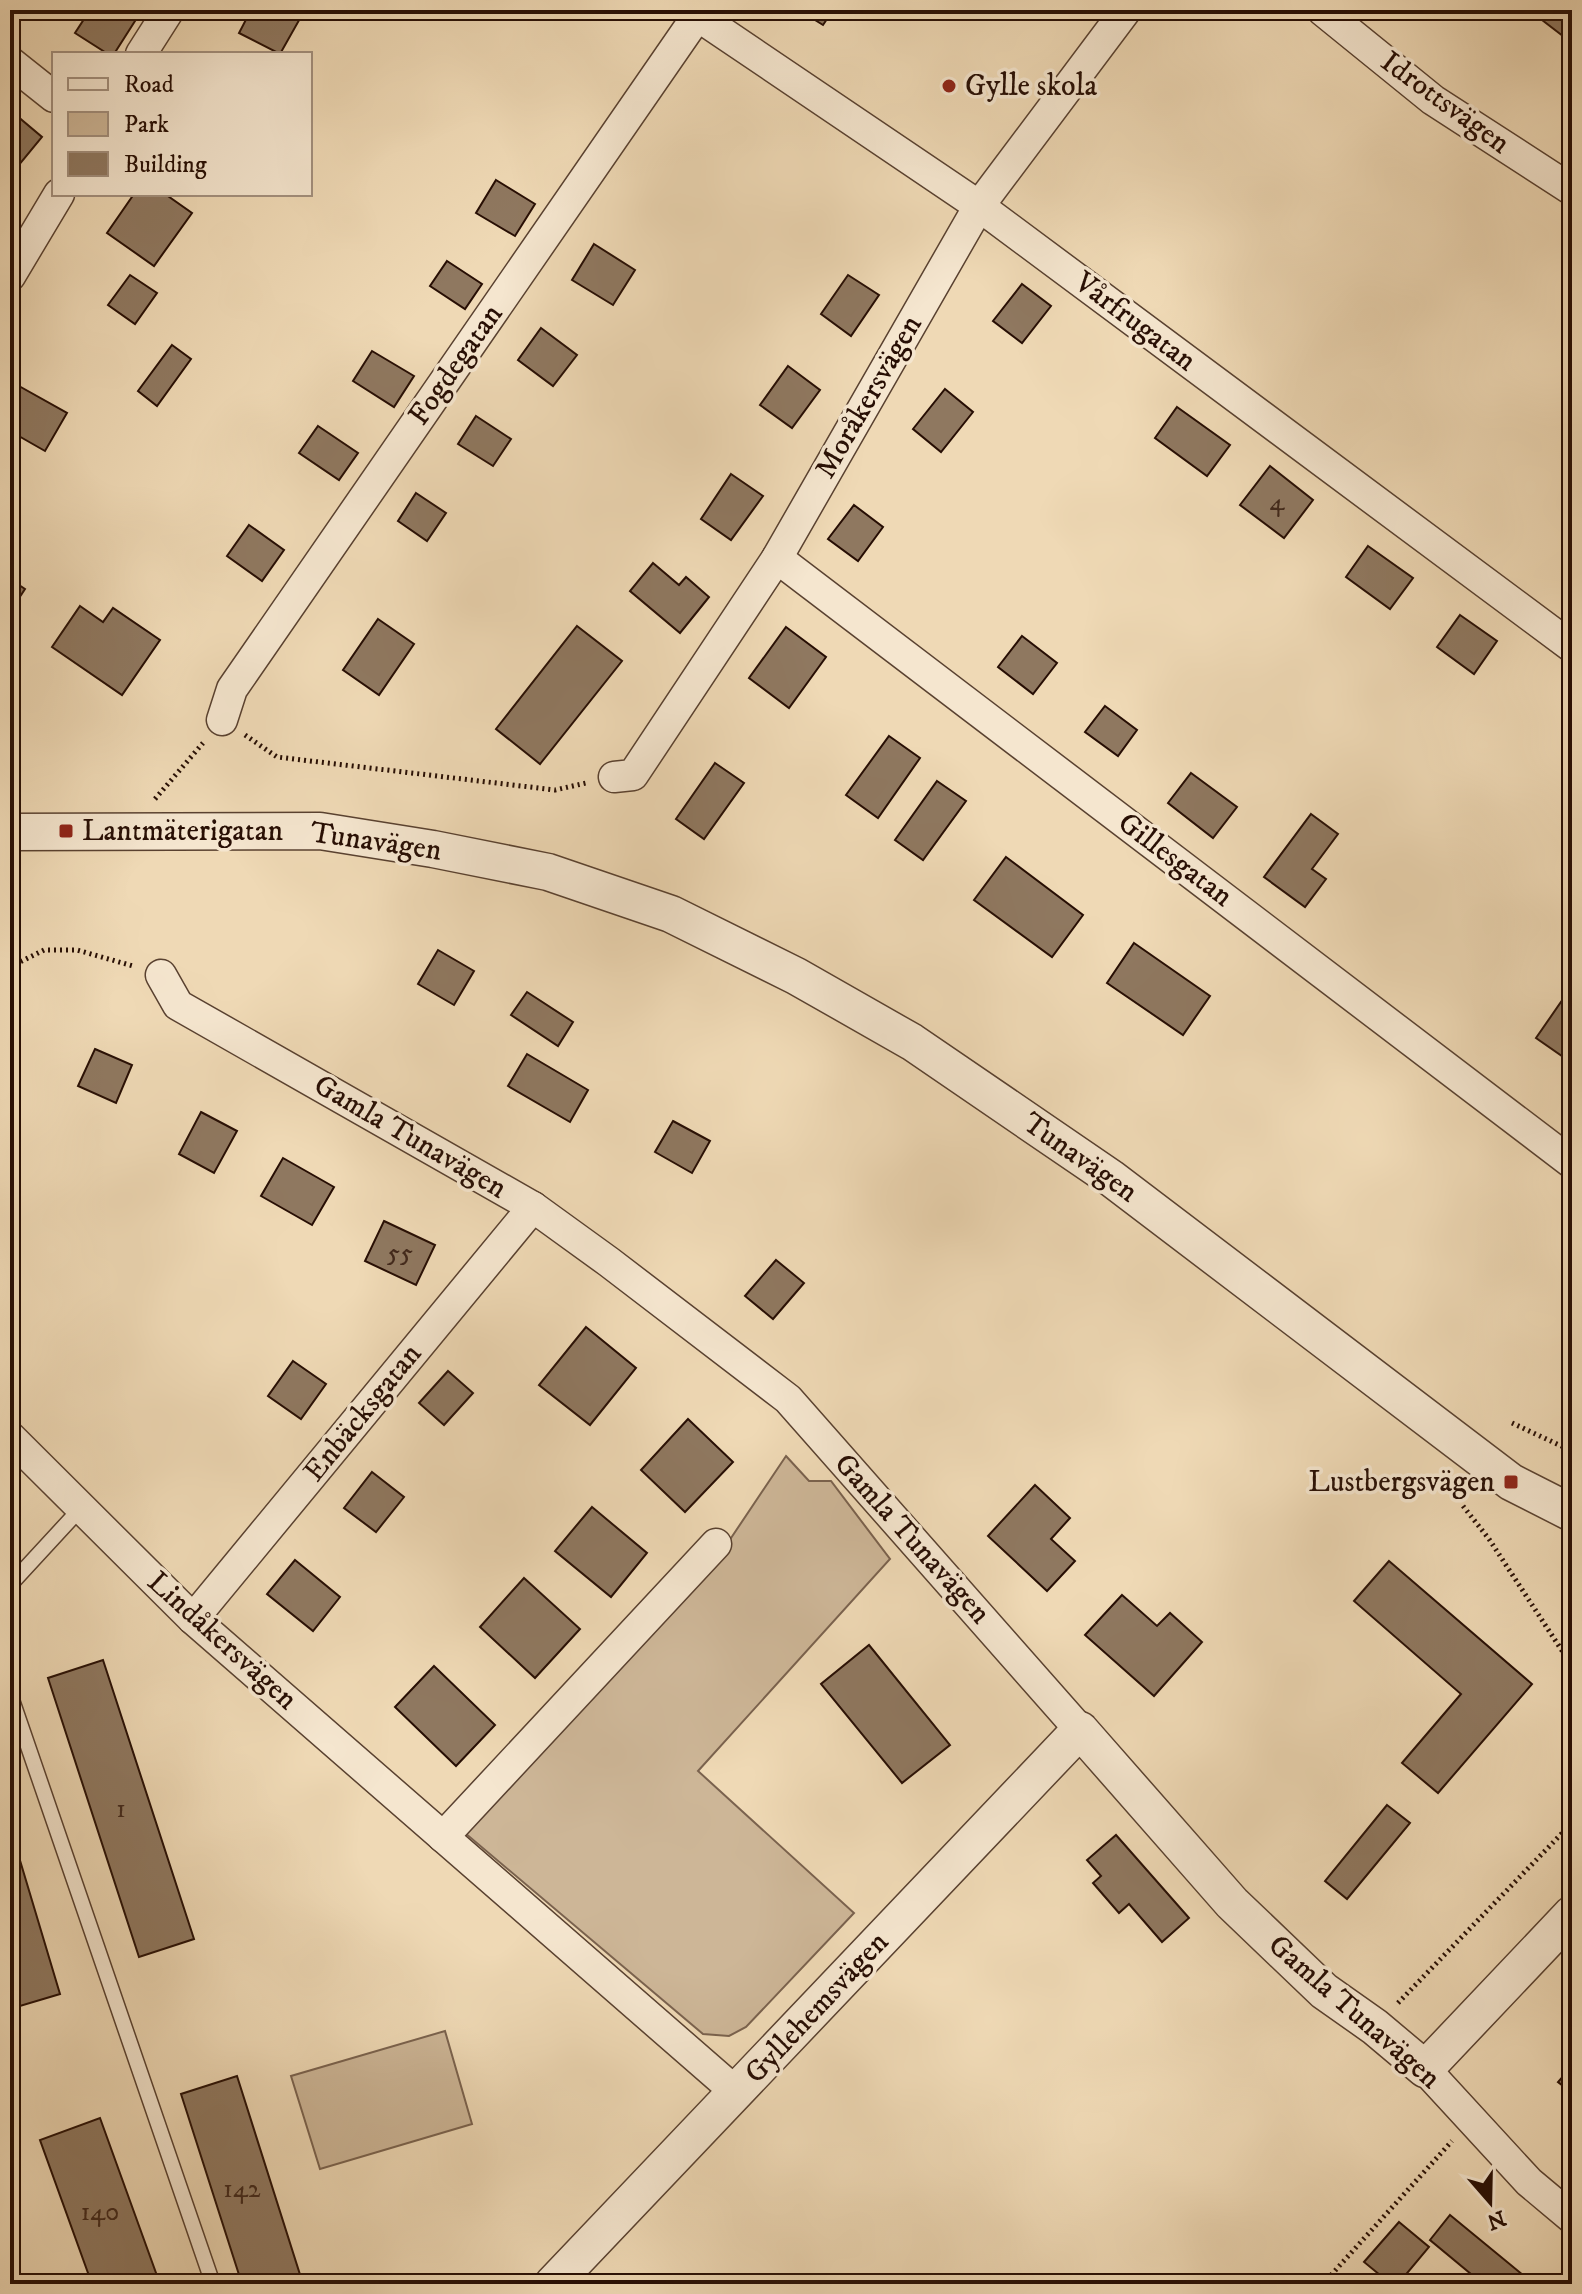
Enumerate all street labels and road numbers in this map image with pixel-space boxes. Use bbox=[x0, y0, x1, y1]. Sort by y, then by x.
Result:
street label: Idrottsvägen bbox=[1373, 44, 1517, 162]
street label: Vårfrugatan bbox=[1066, 264, 1203, 380]
street label: Fogdegatan bbox=[401, 297, 511, 433]
street label: Moråkersvägen bbox=[807, 309, 931, 485]
street label: Gillesgatan bbox=[1110, 805, 1240, 915]
street label: Tunavägen bbox=[308, 814, 444, 870]
street label: Gamla Tunavägen bbox=[307, 1067, 513, 1207]
street label: Tunavägen bbox=[1015, 1105, 1145, 1211]
street label: Enbäcksgatan bbox=[296, 1336, 430, 1489]
street label: Gamla Tunavägen bbox=[826, 1446, 998, 1632]
street label: Lindåkersvägen bbox=[139, 1564, 305, 1718]
street label: Gyllehemsvägen bbox=[737, 1924, 897, 2092]
street label: Gamla Tunavägen bbox=[1260, 1927, 1448, 2097]

